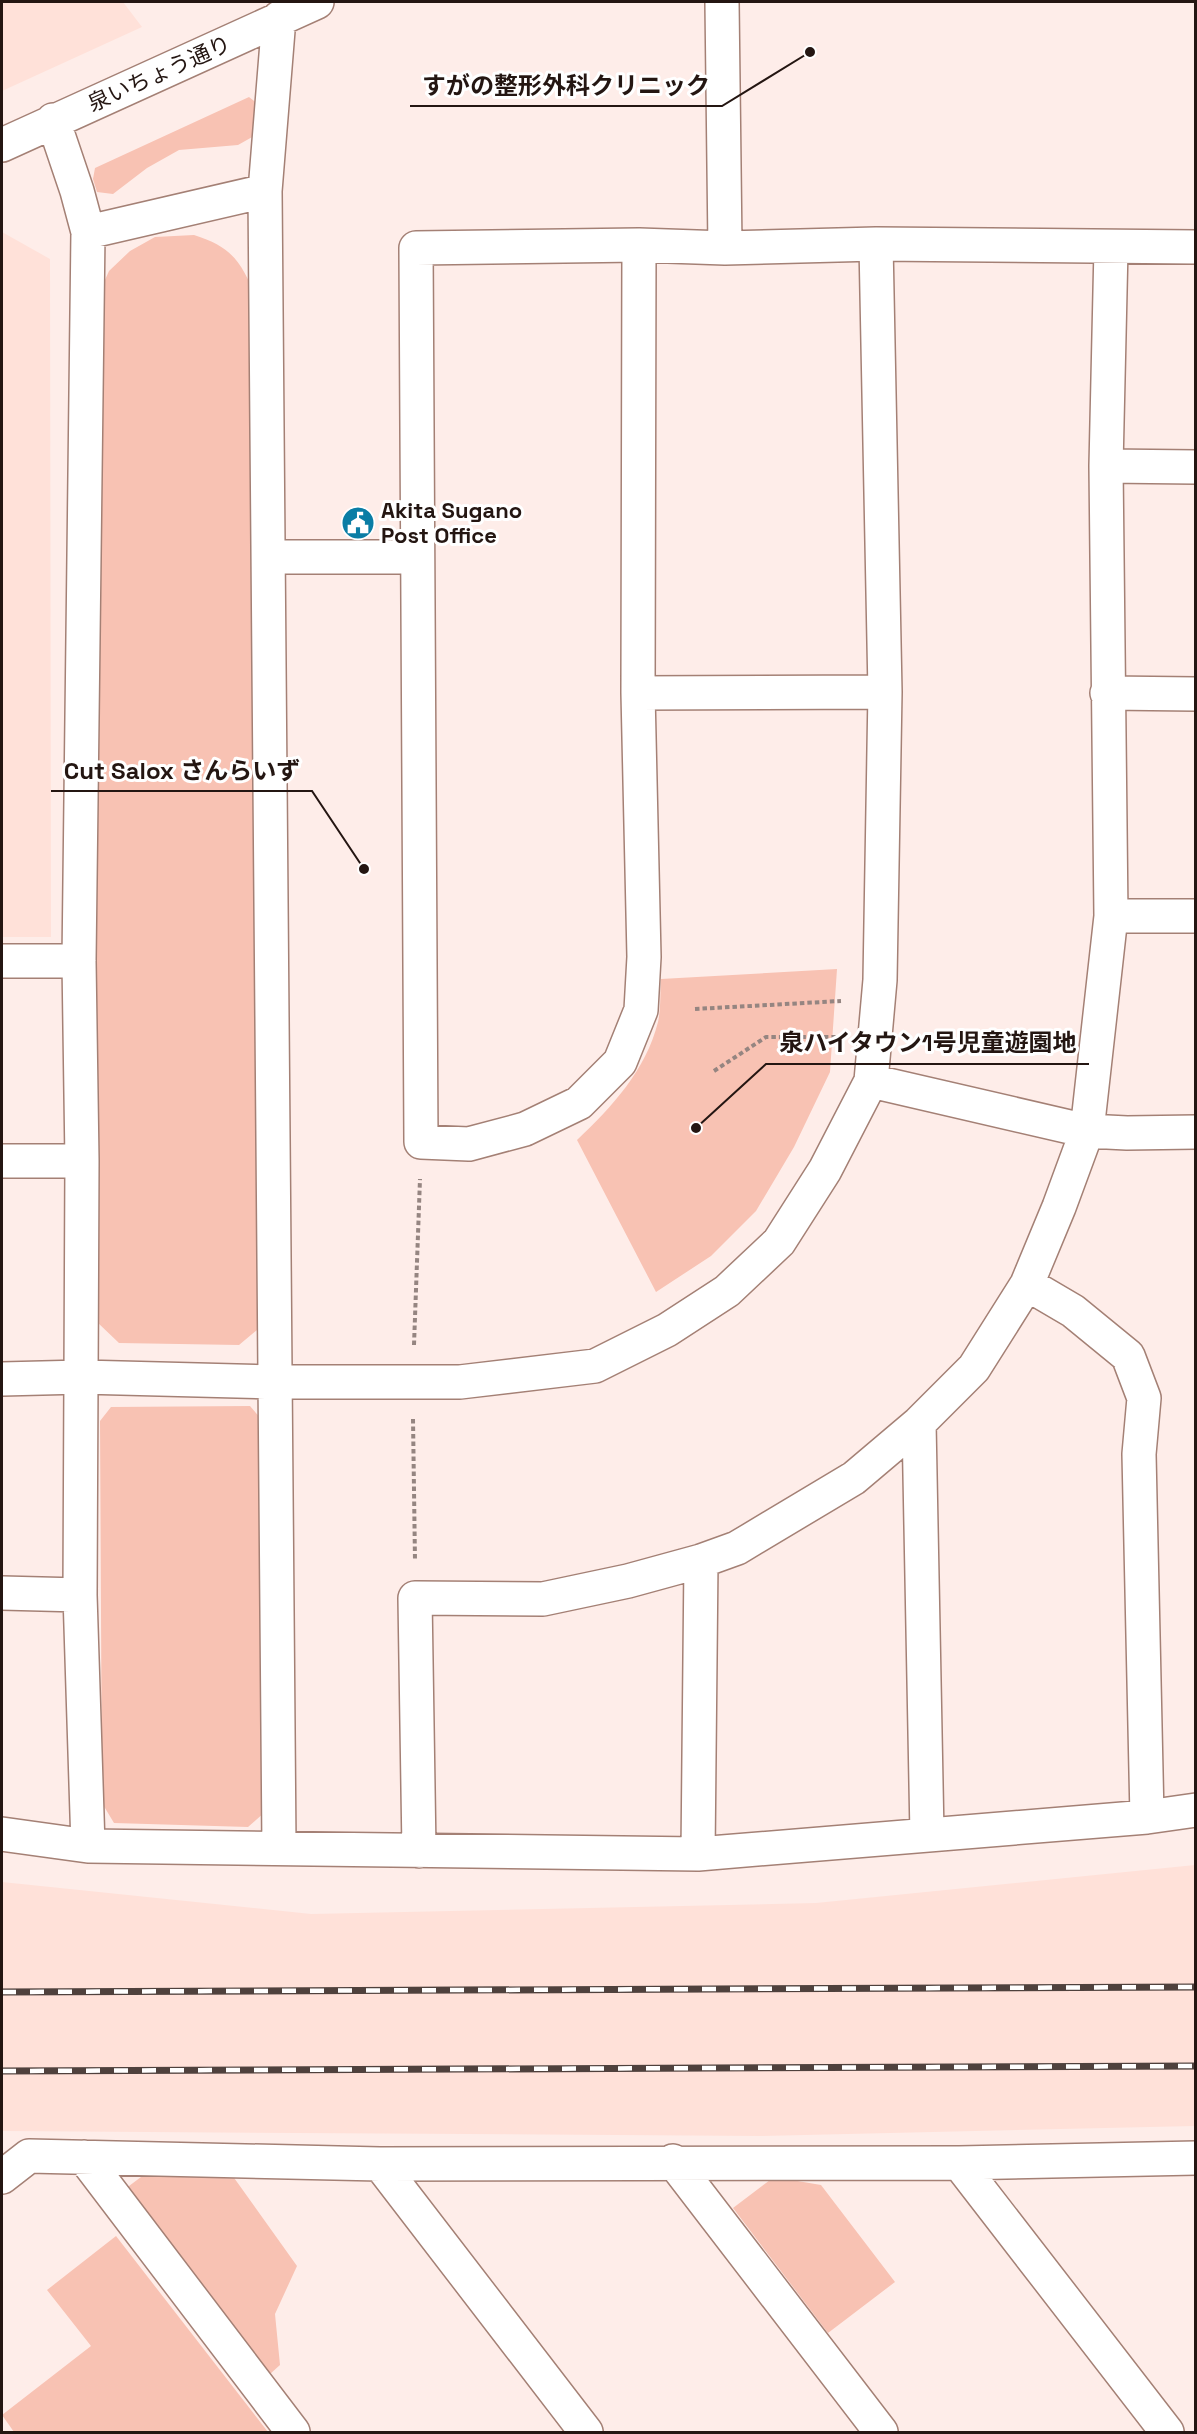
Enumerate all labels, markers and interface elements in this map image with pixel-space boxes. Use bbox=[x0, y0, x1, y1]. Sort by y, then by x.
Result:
street label: 泉いちょう通り bbox=[83, 29, 235, 117]
callout: すがの整形外科クリニック bbox=[410, 64, 722, 106]
text: すがの整形外科クリニック bbox=[422, 70, 710, 101]
place label: Akita Sugano Post Office bbox=[381, 496, 522, 549]
public building icon: Akita Sugano Post Office bbox=[340, 505, 376, 541]
callout: Cut Salox さんらいず bbox=[51, 749, 312, 791]
text: Cut Salox さんらいず bbox=[64, 755, 300, 786]
callout: 泉ハイタウン1号児童遊園地 bbox=[766, 1022, 1089, 1064]
text: 泉ハイタウン1号児童遊園地 bbox=[779, 1027, 1077, 1058]

